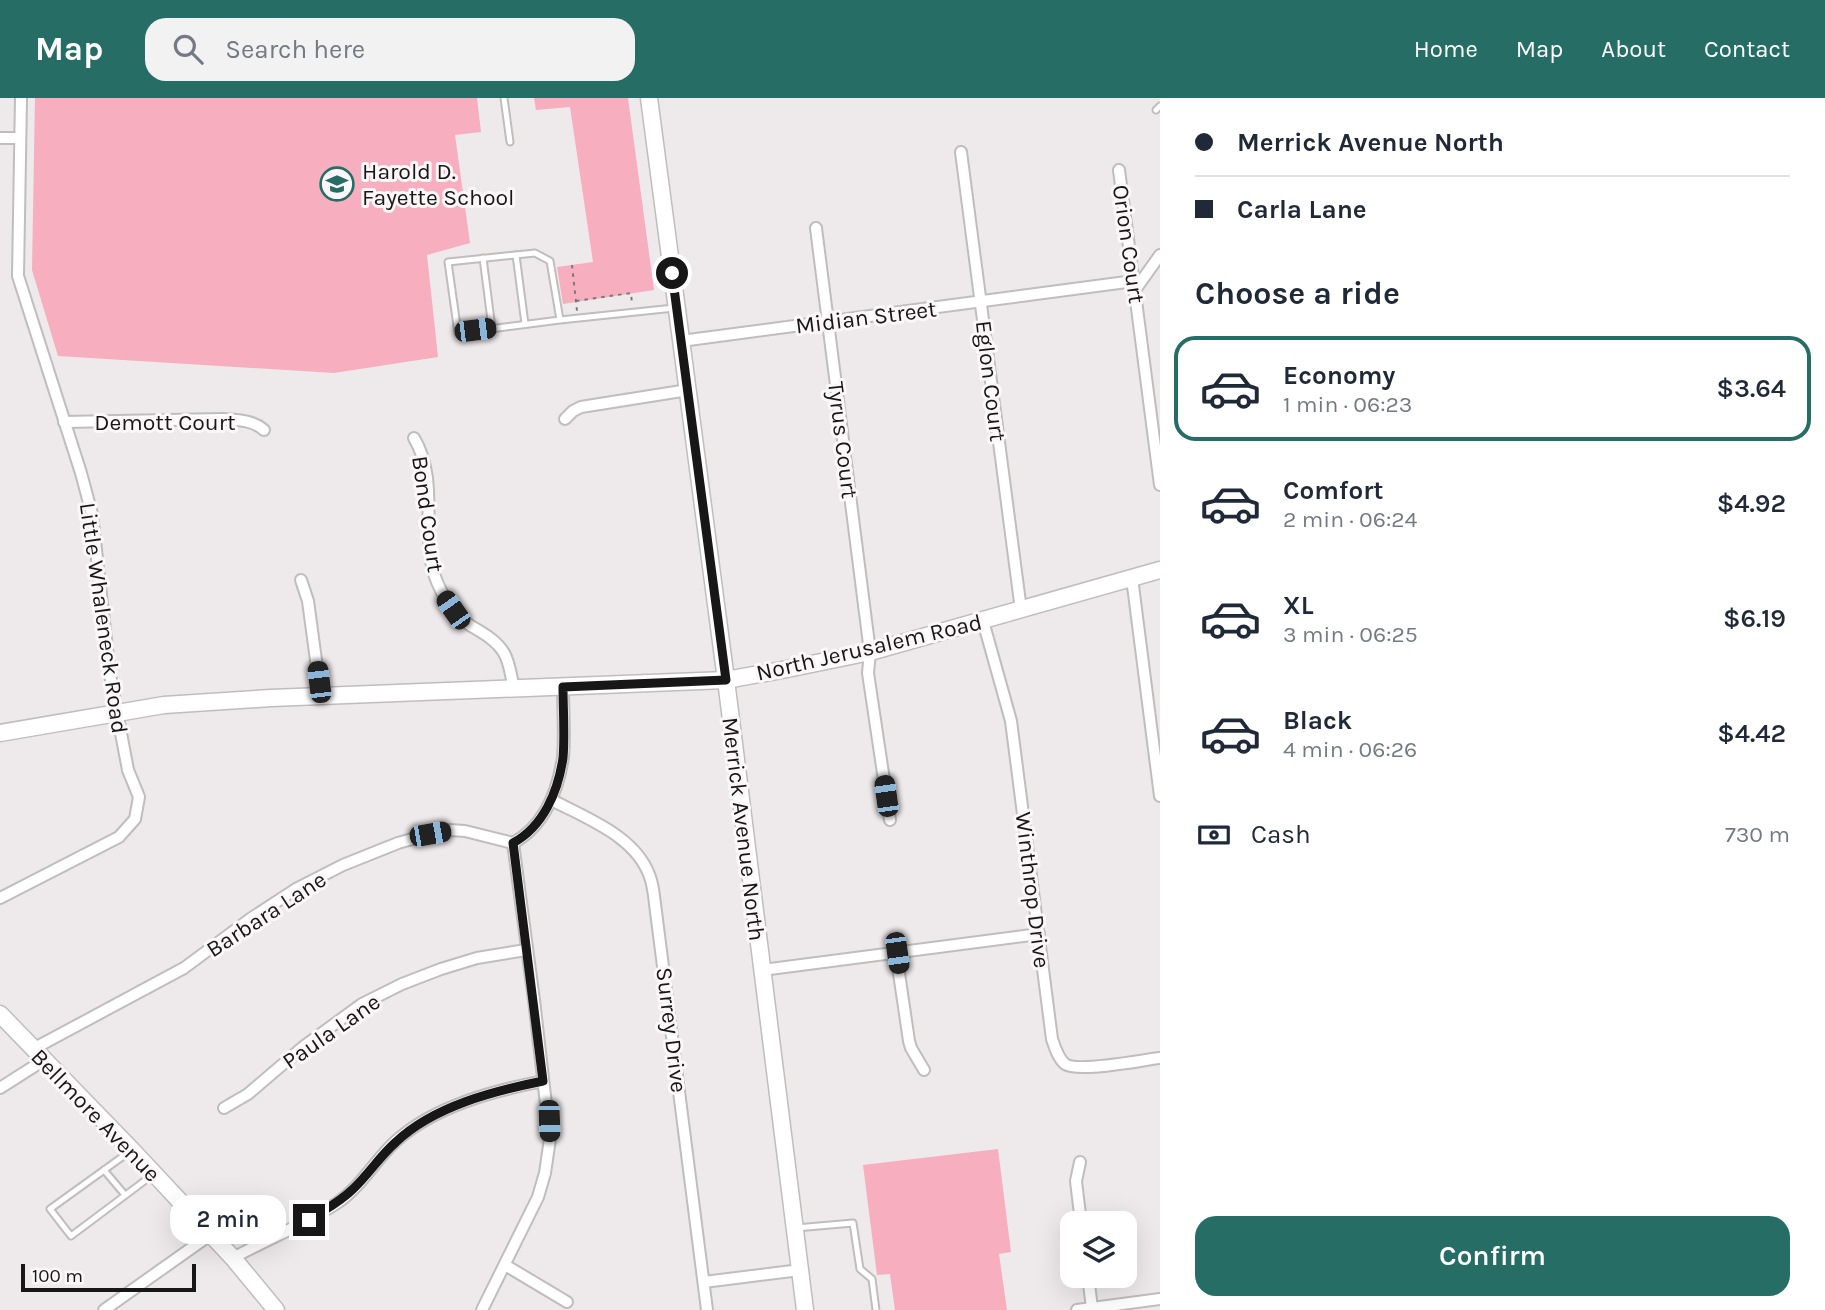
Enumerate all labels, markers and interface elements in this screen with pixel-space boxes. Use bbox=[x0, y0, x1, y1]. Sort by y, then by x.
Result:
search box bbox=[145, 18, 635, 81]
text: Map bbox=[35, 30, 103, 68]
icon: search bbox=[169, 30, 207, 68]
text: Search here bbox=[225, 34, 365, 65]
text: Home bbox=[1414, 35, 1478, 63]
text: Map bbox=[1516, 35, 1563, 63]
text: About bbox=[1601, 35, 1666, 63]
text: Contact bbox=[1704, 35, 1790, 63]
text: Merrick Avenue North bbox=[1237, 127, 1504, 158]
place label: Harold D. Fayette School bbox=[362, 158, 514, 211]
school or university icon: Harold D. Fayette School bbox=[318, 165, 356, 203]
street label: Orion Court bbox=[1107, 183, 1150, 305]
text: Carla Lane bbox=[1237, 194, 1367, 225]
route start bbox=[656, 257, 688, 289]
text: Choose a ride bbox=[1195, 275, 1400, 312]
street label: Midian Street bbox=[794, 295, 938, 340]
car bbox=[453, 317, 498, 343]
street label: Eglon Court bbox=[970, 319, 1011, 444]
icon: car bbox=[1199, 357, 1262, 420]
text: Economy bbox=[1283, 360, 1395, 391]
text: $3.64 bbox=[1716, 373, 1786, 404]
street label: Tyrus Court bbox=[822, 380, 863, 501]
text: 1 min · 06:23 bbox=[1283, 391, 1412, 418]
street label: Demott Court bbox=[94, 409, 236, 436]
street label: Bond Court bbox=[406, 454, 449, 574]
icon: car bbox=[1199, 472, 1262, 535]
text: Comfort bbox=[1283, 475, 1384, 506]
text: $4.92 bbox=[1717, 488, 1786, 519]
street label: Little Whaleneck Road bbox=[74, 501, 133, 735]
text: 2 min · 06:24 bbox=[1283, 506, 1417, 533]
car bbox=[433, 587, 474, 633]
icon: car bbox=[1199, 587, 1262, 650]
text: XL bbox=[1283, 590, 1314, 621]
text: $6.19 bbox=[1723, 603, 1786, 634]
street label: North Jerusalem Road bbox=[754, 608, 985, 687]
text: 3 min · 06:25 bbox=[1283, 621, 1418, 648]
car bbox=[307, 660, 332, 704]
icon: car bbox=[1199, 702, 1262, 765]
text: Black bbox=[1283, 705, 1352, 736]
street label: Merrick Avenue North bbox=[716, 716, 771, 943]
text: $4.42 bbox=[1717, 718, 1786, 749]
text: 4 min · 06:26 bbox=[1283, 736, 1417, 763]
car bbox=[873, 774, 900, 818]
street label: Winthrop Drive bbox=[1010, 810, 1055, 970]
icon: cash bbox=[1195, 816, 1233, 854]
text: Cash bbox=[1251, 819, 1311, 850]
car bbox=[408, 820, 453, 848]
text: 730 m bbox=[1725, 821, 1790, 848]
street label: Barbara Lane bbox=[201, 866, 331, 963]
car bbox=[884, 931, 911, 975]
street label: Surrey Drive bbox=[650, 966, 693, 1094]
street label: Paula Lane bbox=[277, 988, 385, 1075]
street label: Bellmore Avenue bbox=[25, 1043, 166, 1187]
car bbox=[538, 1100, 561, 1142]
callout: 2 min bbox=[169, 1196, 284, 1244]
route end bbox=[293, 1204, 325, 1236]
text: 2 min bbox=[197, 1206, 259, 1233]
map controls bbox=[1060, 1211, 1137, 1288]
button: layers bbox=[1060, 1211, 1137, 1288]
button: Confirm bbox=[1195, 1216, 1790, 1296]
scale bar bbox=[21, 1261, 196, 1293]
text: 100 m bbox=[32, 1265, 83, 1287]

